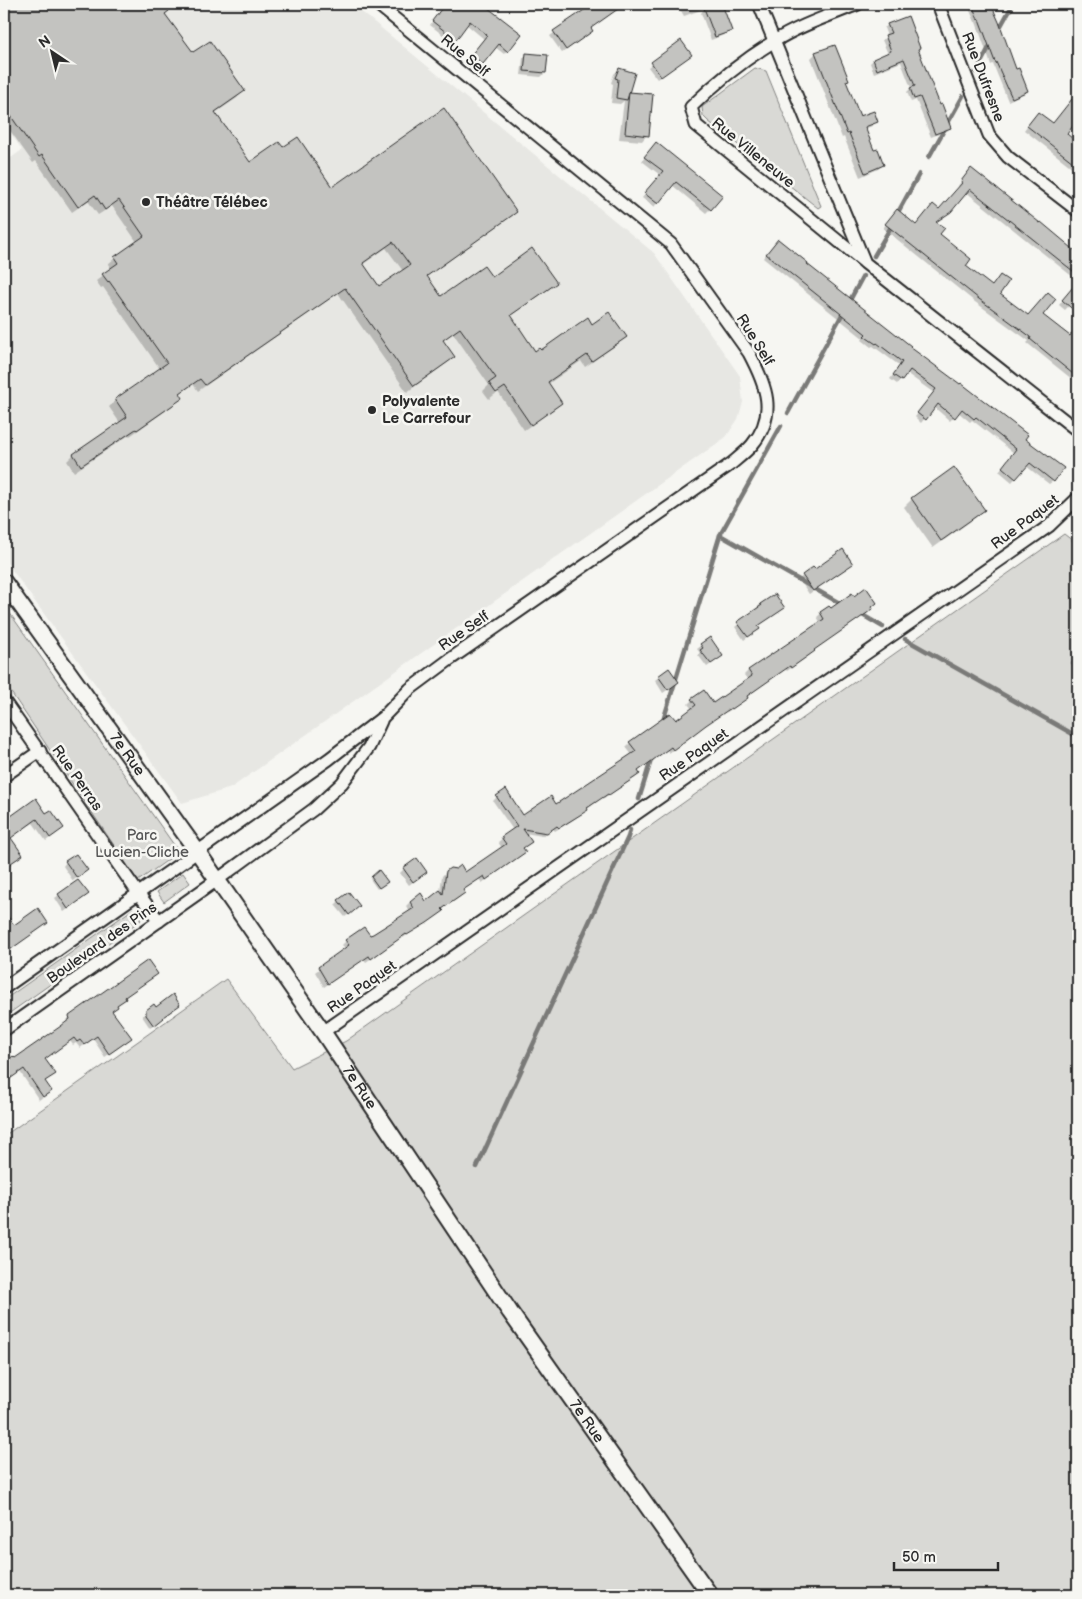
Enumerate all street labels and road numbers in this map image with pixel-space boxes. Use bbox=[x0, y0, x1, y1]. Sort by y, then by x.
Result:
street label: Rue Dufresne bbox=[957, 29, 1009, 125]
street label: Rue Self bbox=[437, 30, 494, 82]
street label: Rue Villeneuve bbox=[708, 114, 798, 192]
street label: Rue Self bbox=[732, 311, 779, 370]
street label: Rue Paquet bbox=[987, 490, 1063, 554]
street label: Rue Self bbox=[435, 606, 493, 655]
street label: Rue Paquet bbox=[656, 724, 732, 786]
street label: 7e Rue bbox=[106, 729, 149, 779]
street label: Rue Perras bbox=[47, 741, 107, 815]
street label: Boulevard des Pins bbox=[43, 898, 161, 988]
street label: Rue Paquet bbox=[324, 956, 400, 1018]
street label: 7e Rue bbox=[339, 1062, 381, 1113]
street label: 7e Rue bbox=[565, 1396, 609, 1446]

